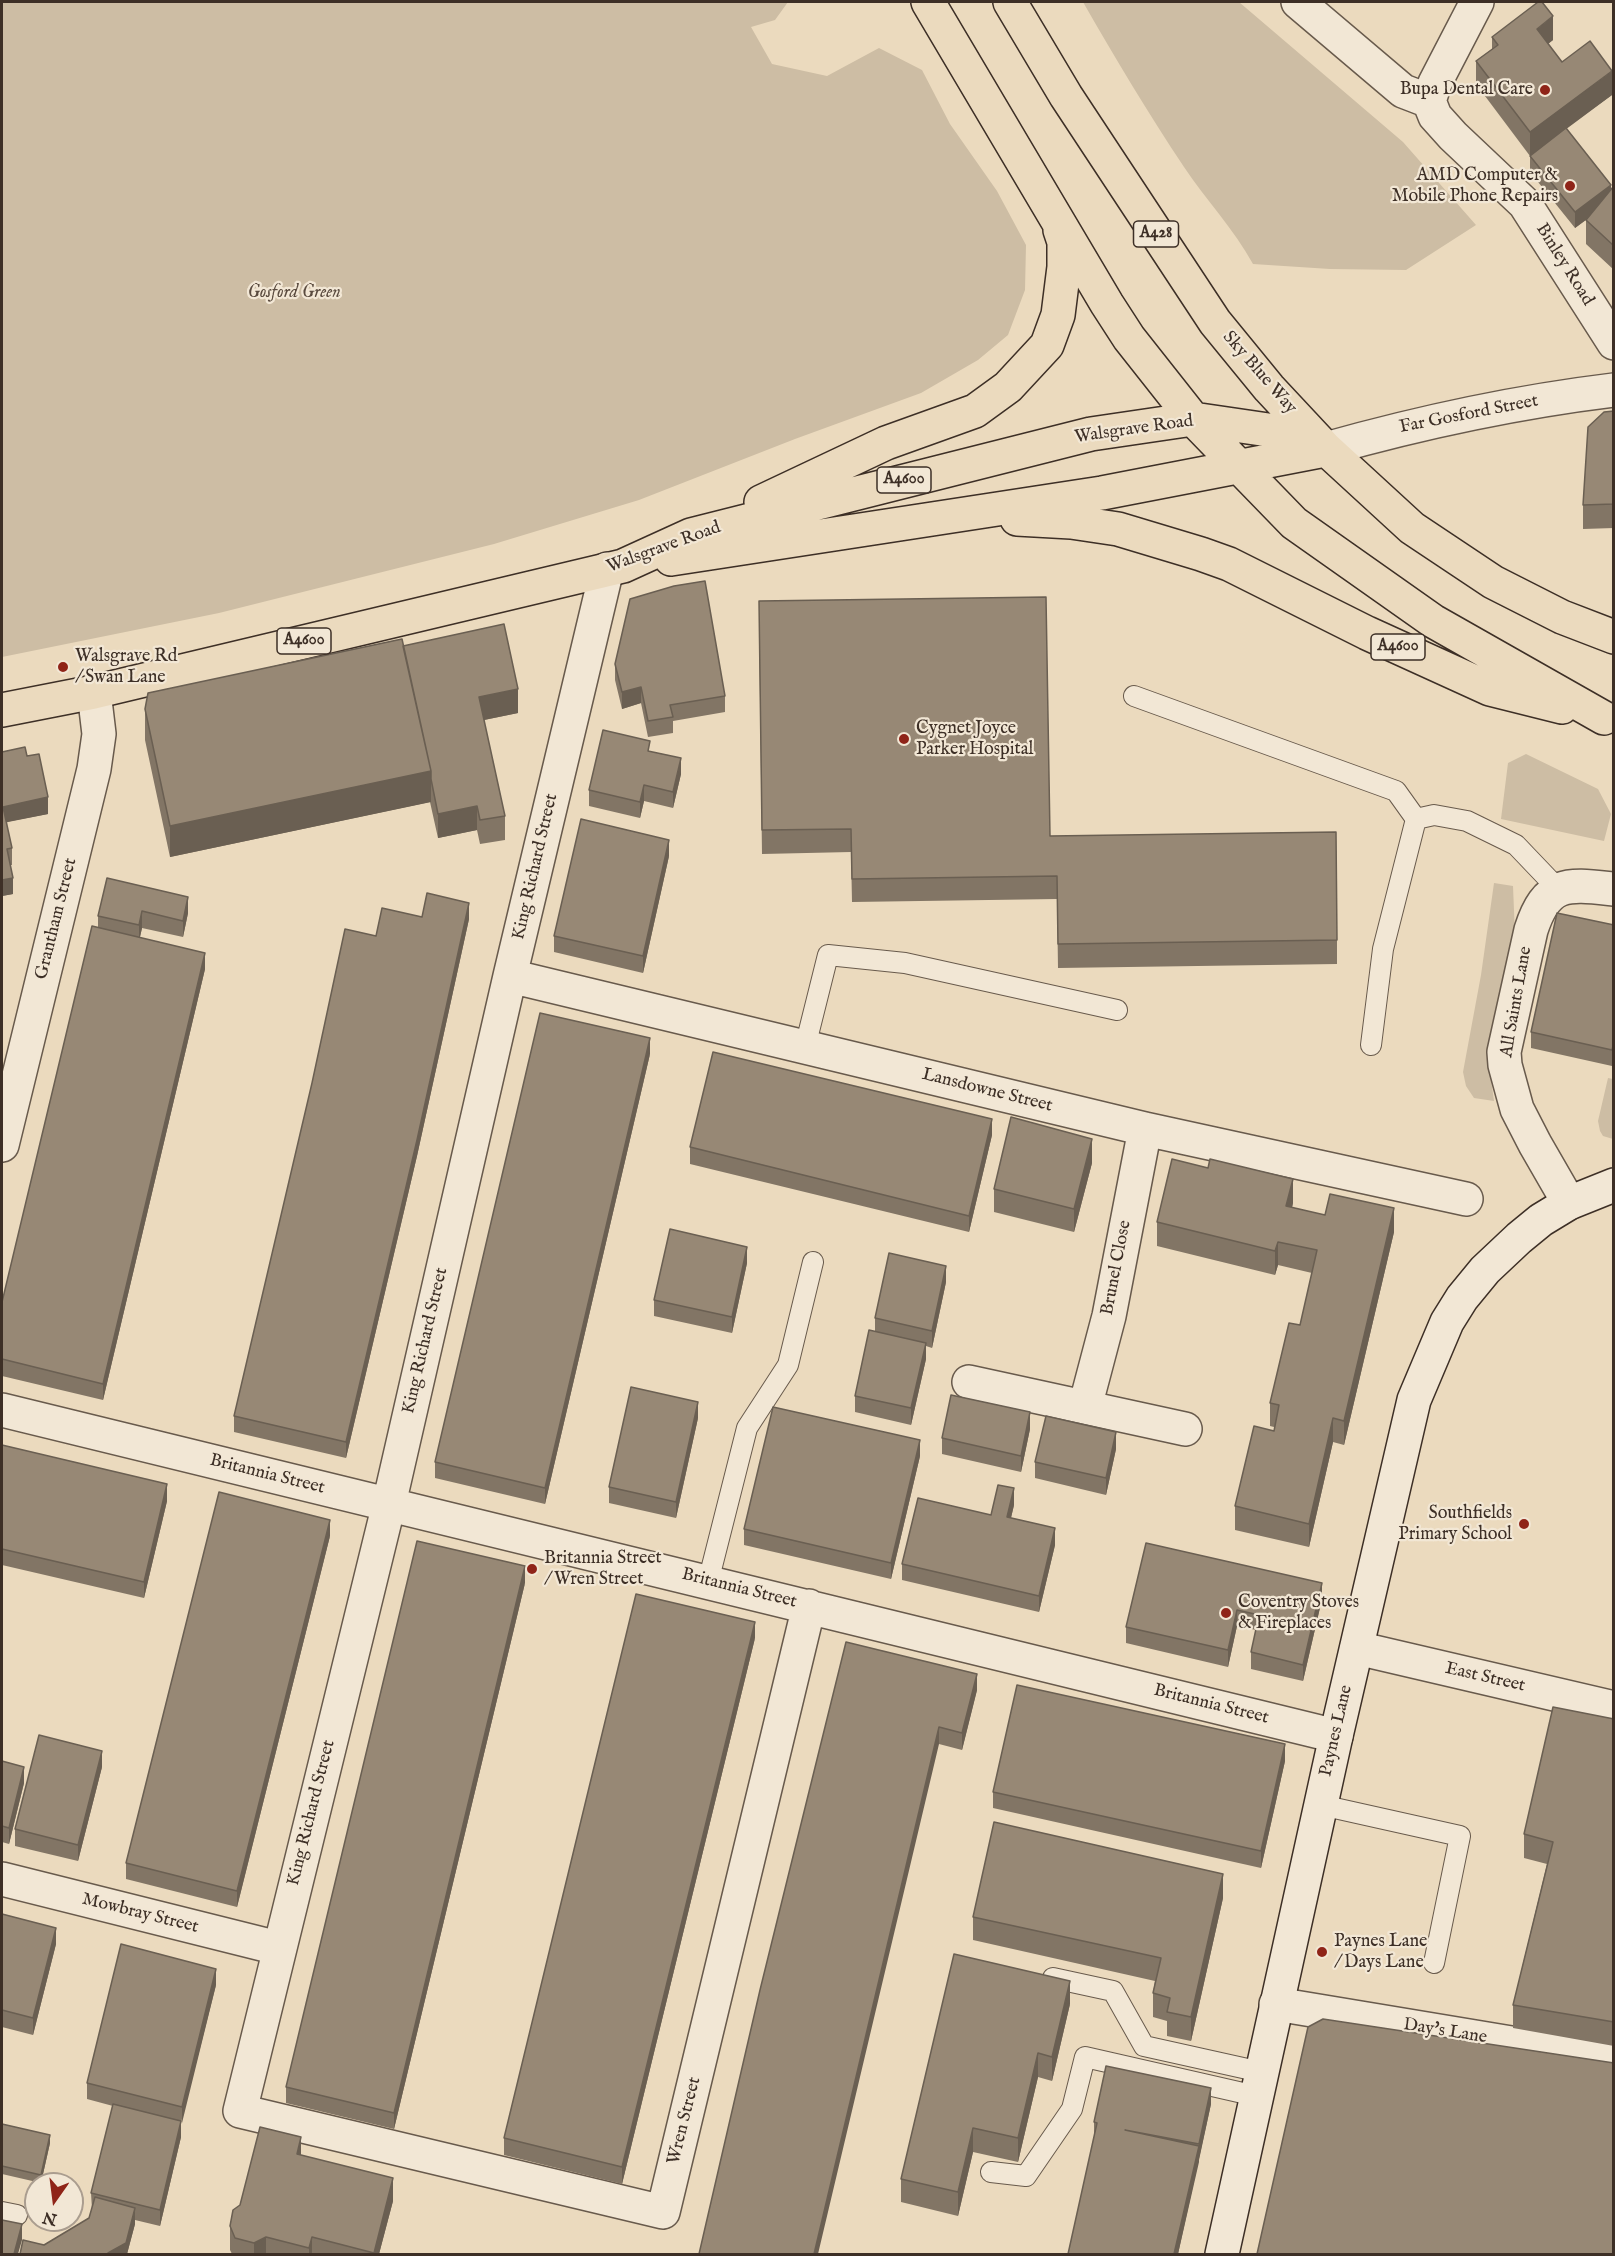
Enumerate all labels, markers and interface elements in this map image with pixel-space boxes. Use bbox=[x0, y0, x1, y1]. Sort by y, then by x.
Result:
place label: Bupa Dental Care bbox=[1400, 79, 1533, 101]
marker: Bupa Dental Care bbox=[1538, 83, 1552, 97]
place label: AMD Computer & Mobile Phone Repairs bbox=[1392, 165, 1558, 207]
marker: AMD Computer & Mobile Phone Repairs bbox=[1563, 179, 1577, 193]
street label: Binley Road bbox=[1530, 220, 1598, 310]
road number: A428 bbox=[1134, 221, 1178, 247]
park label: Gosford Green bbox=[247, 282, 341, 304]
street label: Sky Blue Way bbox=[1217, 327, 1301, 419]
street label: Far Gosford Street bbox=[1398, 391, 1540, 439]
street label: Walsgrave Road bbox=[1073, 411, 1195, 449]
road number: A4600 bbox=[877, 467, 931, 493]
street label: Walsgrave Road bbox=[604, 517, 724, 579]
road number: A4600 bbox=[277, 628, 331, 654]
road number: A4600 bbox=[1371, 634, 1425, 660]
place label: Walsgrave Rd / Swan Lane bbox=[75, 646, 177, 688]
marker: Walsgrave Rd / Swan Lane bbox=[56, 660, 70, 674]
place label: Cygnet Joyce Parker Hospital bbox=[916, 718, 1033, 760]
marker: Cygnet Joyce Parker Hospital bbox=[897, 732, 911, 746]
street label: King Richard Street bbox=[509, 792, 563, 942]
street label: Grantham Street bbox=[31, 856, 83, 982]
street label: All Saints Lane bbox=[1497, 945, 1537, 1059]
street label: Lansdowne Street bbox=[919, 1064, 1055, 1118]
street label: Brunel Close bbox=[1097, 1219, 1137, 1317]
street label: King Richard Street bbox=[399, 1266, 453, 1416]
street label: Britannia Street bbox=[207, 1450, 327, 1500]
place label: Southfields Primary School bbox=[1398, 1503, 1512, 1546]
marker: Southfields Primary School bbox=[1517, 1517, 1531, 1531]
place label: Britannia Street / Wren Street bbox=[544, 1548, 662, 1590]
marker: Britannia Street / Wren Street bbox=[525, 1562, 539, 1576]
street label: Britannia Street bbox=[679, 1564, 799, 1614]
place label: Coventry Stoves & Fireplaces bbox=[1238, 1592, 1359, 1634]
marker: Coventry Stoves & Fireplaces bbox=[1219, 1606, 1233, 1620]
street label: East Street bbox=[1443, 1658, 1527, 1698]
street label: Britannia Street bbox=[1151, 1680, 1271, 1730]
street label: Paynes Lane bbox=[1316, 1683, 1358, 1779]
street label: King Richard Street bbox=[283, 1738, 341, 1888]
street label: Mowbray Street bbox=[79, 1889, 201, 1939]
place label: Paynes Lane / Days Lane bbox=[1334, 1931, 1427, 1974]
marker: Paynes Lane / Days Lane bbox=[1315, 1945, 1329, 1959]
street label: Day's Lane bbox=[1402, 2015, 1488, 2049]
street label: Wren Street bbox=[664, 2075, 706, 2167]
north arrow bbox=[24, 2172, 84, 2232]
text: N bbox=[41, 2206, 59, 2229]

